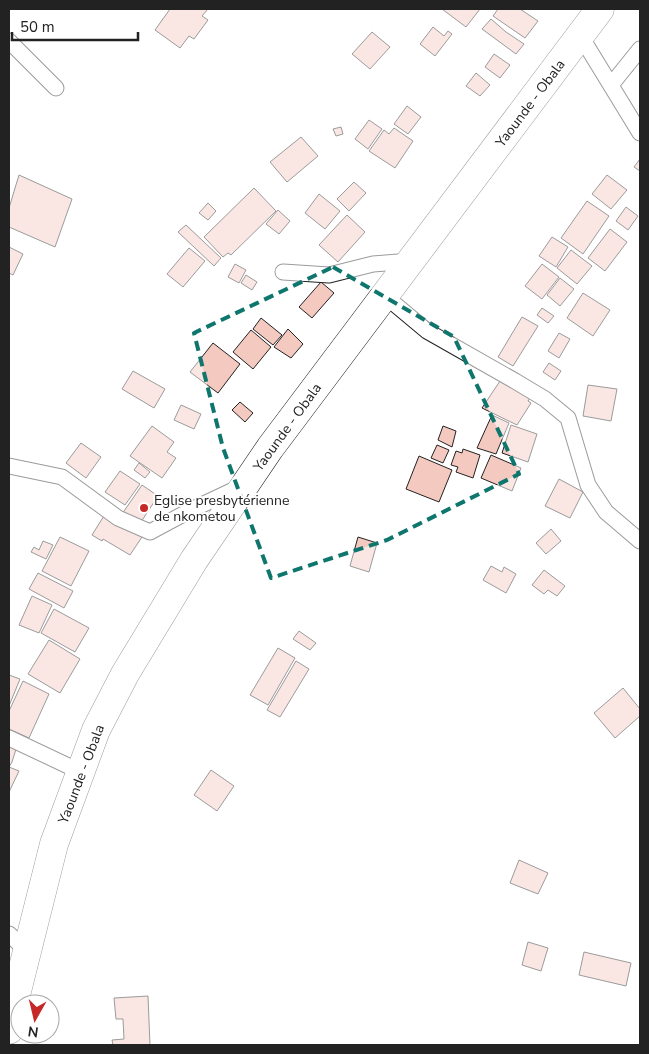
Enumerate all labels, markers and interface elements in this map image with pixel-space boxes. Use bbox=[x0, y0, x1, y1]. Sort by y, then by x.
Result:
scale bar bbox=[12, 10, 139, 42]
text: 50 m bbox=[20, 17, 55, 37]
street label: Yaounde - Obala bbox=[491, 56, 570, 152]
street label: Yaounde - Obala bbox=[248, 379, 326, 476]
place label: Eglise presbytérienne de nkometou bbox=[154, 491, 289, 526]
marker: Eglise presbytérienne de nkometou bbox=[138, 502, 150, 514]
street label: Yaounde - Obala bbox=[53, 722, 109, 827]
north arrow bbox=[10, 994, 60, 1044]
text: N bbox=[27, 1021, 40, 1042]

